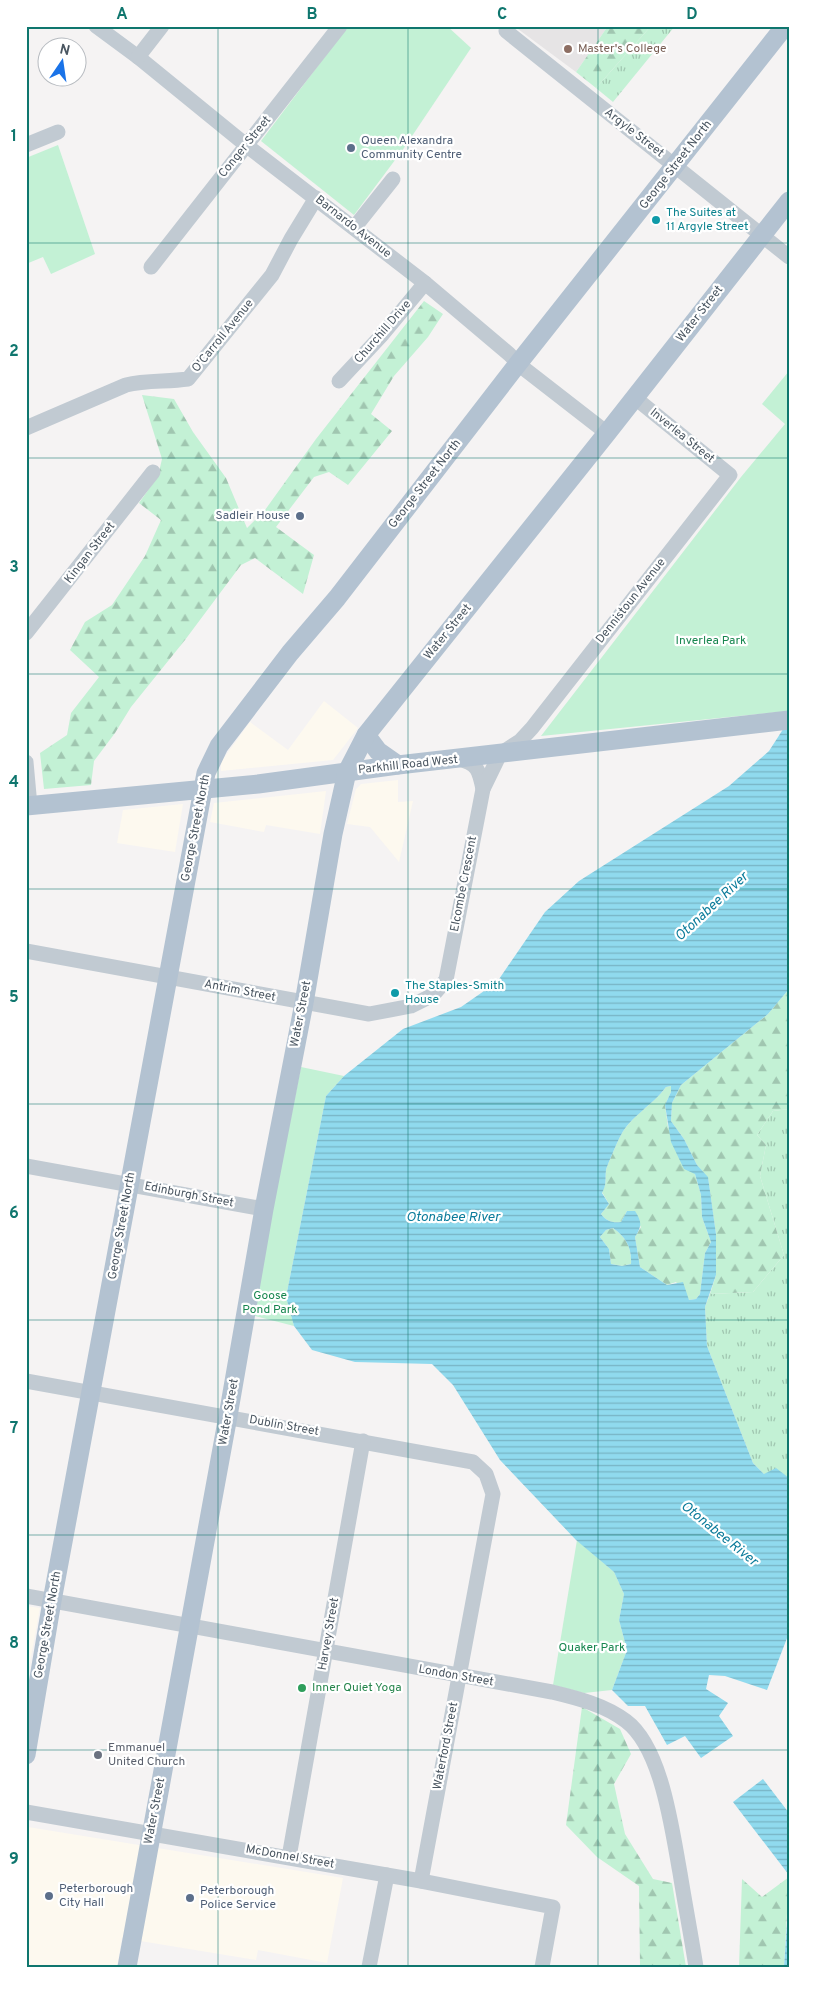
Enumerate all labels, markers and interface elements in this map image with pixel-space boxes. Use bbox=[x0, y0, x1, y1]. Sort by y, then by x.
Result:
text: A bbox=[116, 5, 128, 25]
text: B bbox=[306, 5, 318, 25]
text: C bbox=[497, 5, 507, 25]
text: D bbox=[686, 5, 698, 25]
north arrow bbox=[38, 38, 88, 88]
text: N bbox=[58, 41, 71, 60]
place label: Master's College bbox=[578, 41, 666, 57]
marker: Master's College bbox=[562, 43, 574, 55]
street label: Argyle Street bbox=[601, 105, 667, 161]
street label: Conger Street bbox=[215, 113, 275, 181]
street label: George Street North bbox=[636, 117, 716, 213]
text: 1 bbox=[11, 127, 17, 147]
place label: Queen Alexandra Community Centre bbox=[361, 133, 462, 163]
marker: Queen Alexandra Community Centre bbox=[345, 142, 357, 154]
street label: Barnardo Avenue bbox=[312, 192, 394, 262]
place label: The Suites at 11 Argyle Street bbox=[666, 205, 749, 235]
marker: The Suites at 11 Argyle Street bbox=[650, 214, 662, 226]
street label: Water Street bbox=[673, 283, 727, 345]
street label: O'Carroll Avenue bbox=[188, 296, 258, 376]
street label: Churchill Drive bbox=[351, 297, 415, 367]
text: 2 bbox=[9, 342, 19, 362]
street label: Inverlea Street bbox=[646, 405, 718, 467]
street label: George Street North bbox=[385, 436, 465, 532]
place label: Sadleir House bbox=[216, 508, 290, 524]
marker: Sadleir House bbox=[294, 510, 306, 522]
street label: Kingan Street bbox=[61, 519, 119, 587]
street label: Dennistoun Avenue bbox=[593, 555, 669, 647]
text: 3 bbox=[9, 558, 19, 578]
street label: Water Street bbox=[421, 601, 475, 663]
park label: Inverlea Park bbox=[676, 633, 746, 649]
street label: Parkhill Road West bbox=[357, 752, 459, 778]
text: 4 bbox=[9, 773, 19, 793]
street label: George Street North bbox=[178, 773, 214, 883]
street label: Elcombe Crescent bbox=[447, 835, 481, 933]
water label: Otonabee River bbox=[672, 868, 753, 945]
street label: Antrim Street bbox=[203, 976, 277, 1006]
place label: The Staples-Smith House bbox=[405, 978, 504, 1008]
street label: Water Street bbox=[287, 979, 315, 1049]
marker: The Staples-Smith House bbox=[389, 987, 401, 999]
text: 5 bbox=[9, 988, 19, 1008]
street label: George Street North bbox=[105, 1171, 139, 1281]
street label: Edinburgh Street bbox=[143, 1178, 235, 1212]
text: 6 bbox=[9, 1204, 19, 1224]
water label: Otonabee River bbox=[406, 1209, 502, 1226]
park label: Goose Pond Park bbox=[242, 1288, 298, 1318]
street label: Water Street bbox=[215, 1377, 243, 1447]
street label: Dublin Street bbox=[248, 1412, 320, 1440]
text: 7 bbox=[10, 1419, 18, 1439]
water label: Otonabee River bbox=[677, 1498, 762, 1571]
street label: George Street North bbox=[31, 1570, 65, 1680]
street label: Harvey Street bbox=[315, 1596, 343, 1672]
text: 8 bbox=[9, 1634, 19, 1654]
park label: Quaker Park bbox=[559, 1640, 625, 1656]
street label: London Street bbox=[417, 1661, 495, 1691]
place label: Inner Quiet Yoga bbox=[312, 1680, 402, 1696]
marker: Inner Quiet Yoga bbox=[296, 1682, 308, 1694]
street label: Waterford Street bbox=[430, 1701, 462, 1791]
place label: Emmanuel United Church bbox=[108, 1740, 185, 1770]
marker: Emmanuel United Church bbox=[92, 1749, 104, 1761]
street label: Water Street bbox=[141, 1776, 169, 1846]
street label: McDonnel Street bbox=[244, 1841, 336, 1873]
text: 9 bbox=[9, 1850, 19, 1870]
place label: Peterborough City Hall bbox=[59, 1881, 133, 1911]
place label: Peterborough Police Service bbox=[200, 1883, 276, 1913]
marker: Peterborough City Hall bbox=[43, 1890, 55, 1902]
marker: Peterborough Police Service bbox=[184, 1892, 196, 1904]

